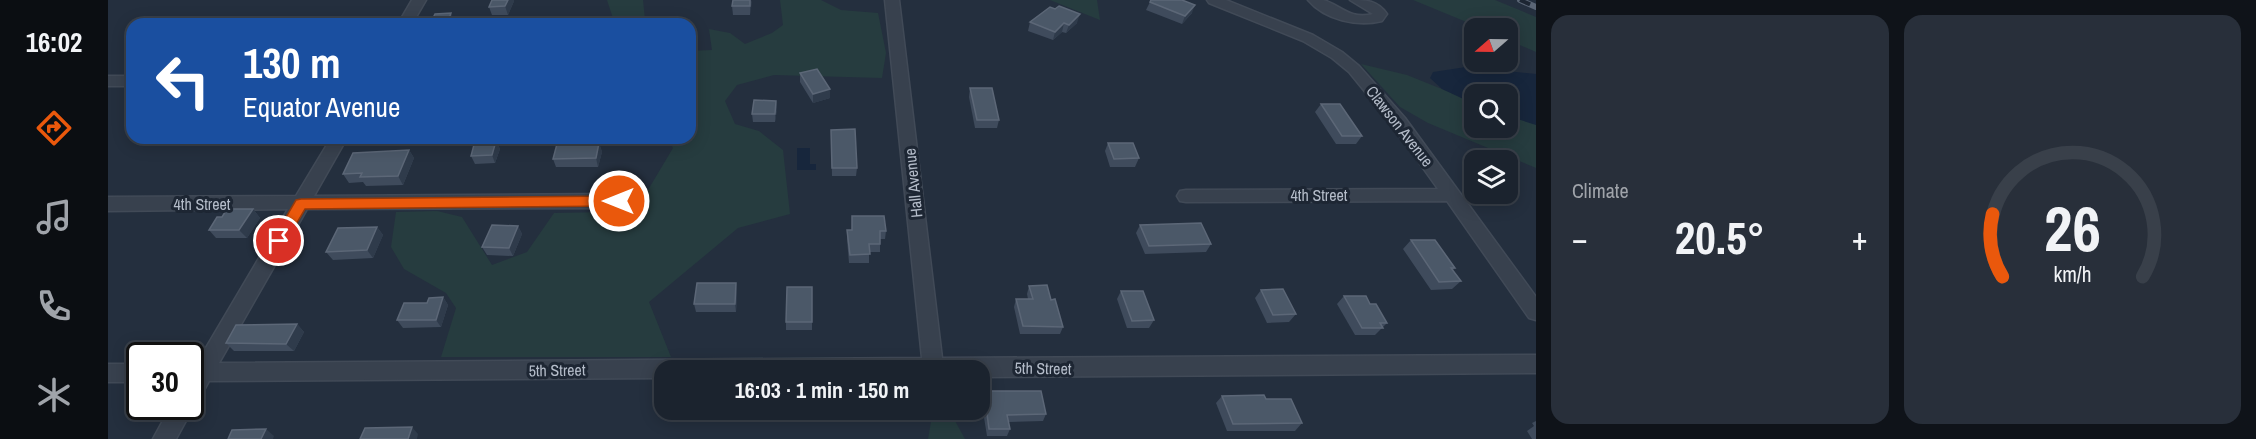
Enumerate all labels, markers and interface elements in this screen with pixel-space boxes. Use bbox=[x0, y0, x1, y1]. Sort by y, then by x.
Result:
north arrow bbox=[1464, 18, 1518, 72]
map controls bbox=[1464, 18, 1518, 204]
text: 16:02 bbox=[26, 24, 82, 60]
text: 130 m bbox=[243, 35, 341, 91]
icon: left bbox=[144, 42, 222, 120]
street label: Clawson Avenue bbox=[1361, 81, 1439, 171]
button: search bbox=[1464, 84, 1518, 138]
text: Equator Avenue bbox=[243, 89, 400, 125]
icon: directions bbox=[33, 107, 75, 149]
street label: Hall Avenue bbox=[898, 147, 928, 219]
button: layers bbox=[1464, 150, 1518, 204]
position arrow bbox=[587, 169, 651, 233]
text: Climate bbox=[1572, 177, 1629, 204]
street label: 4th Street bbox=[1291, 184, 1348, 206]
text: 26 bbox=[2044, 186, 2101, 270]
street label: 4th Street bbox=[174, 193, 231, 215]
icon: music bbox=[33, 196, 75, 238]
text: 20.5° bbox=[1675, 207, 1765, 268]
pin bbox=[253, 215, 304, 266]
text: − bbox=[1572, 216, 1588, 260]
text: + bbox=[1852, 216, 1867, 260]
icon: arrive bbox=[262, 224, 295, 257]
text: km/h bbox=[2053, 260, 2091, 289]
icon: phone bbox=[33, 285, 75, 327]
speed limit sign: 30 bbox=[126, 342, 204, 420]
street label: 5th Street bbox=[1014, 357, 1072, 380]
street label: 5th Street bbox=[528, 358, 586, 381]
icon: climate bbox=[33, 374, 75, 416]
text: 16:03 · 1 min · 150 m bbox=[735, 375, 909, 405]

